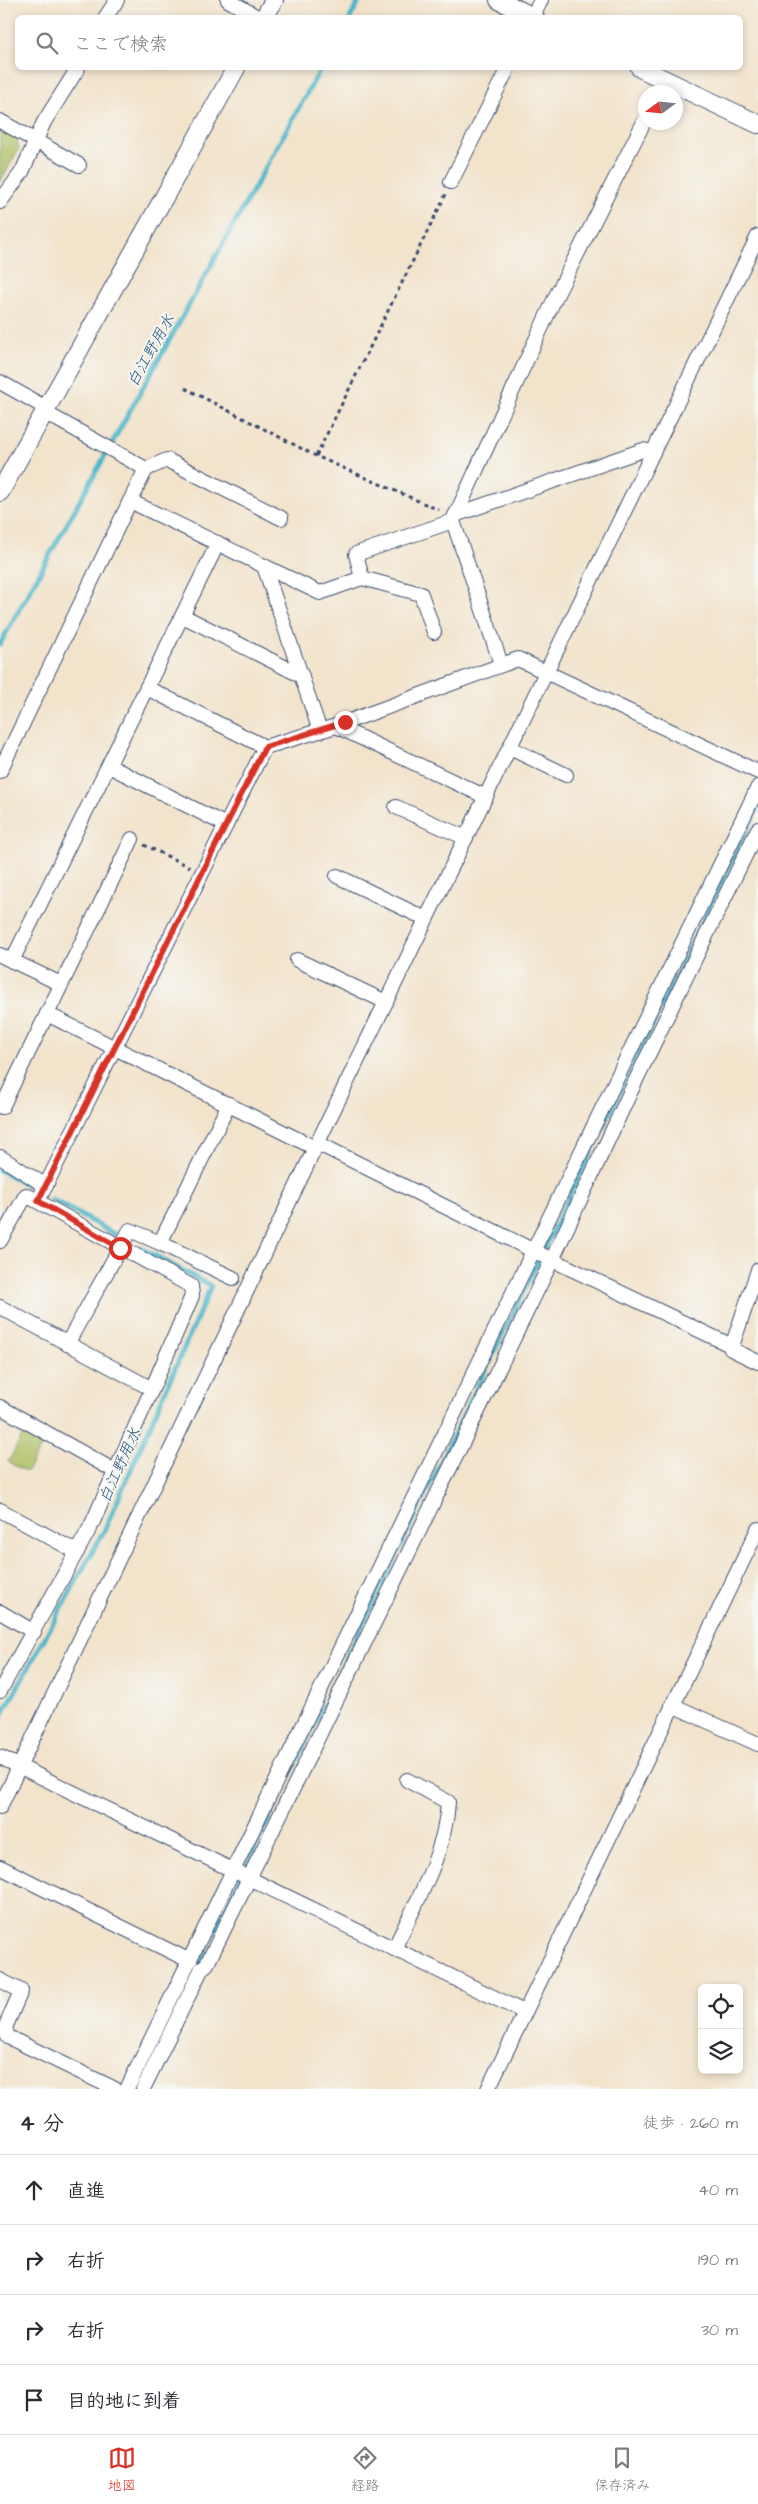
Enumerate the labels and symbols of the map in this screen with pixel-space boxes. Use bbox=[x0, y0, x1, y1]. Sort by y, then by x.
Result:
north arrow bbox=[638, 85, 683, 130]
water label: 白江野用水 bbox=[122, 310, 180, 391]
route end bbox=[334, 711, 357, 734]
route start bbox=[109, 1237, 132, 1260]
water label: 白江野用水 bbox=[94, 1424, 146, 1506]

